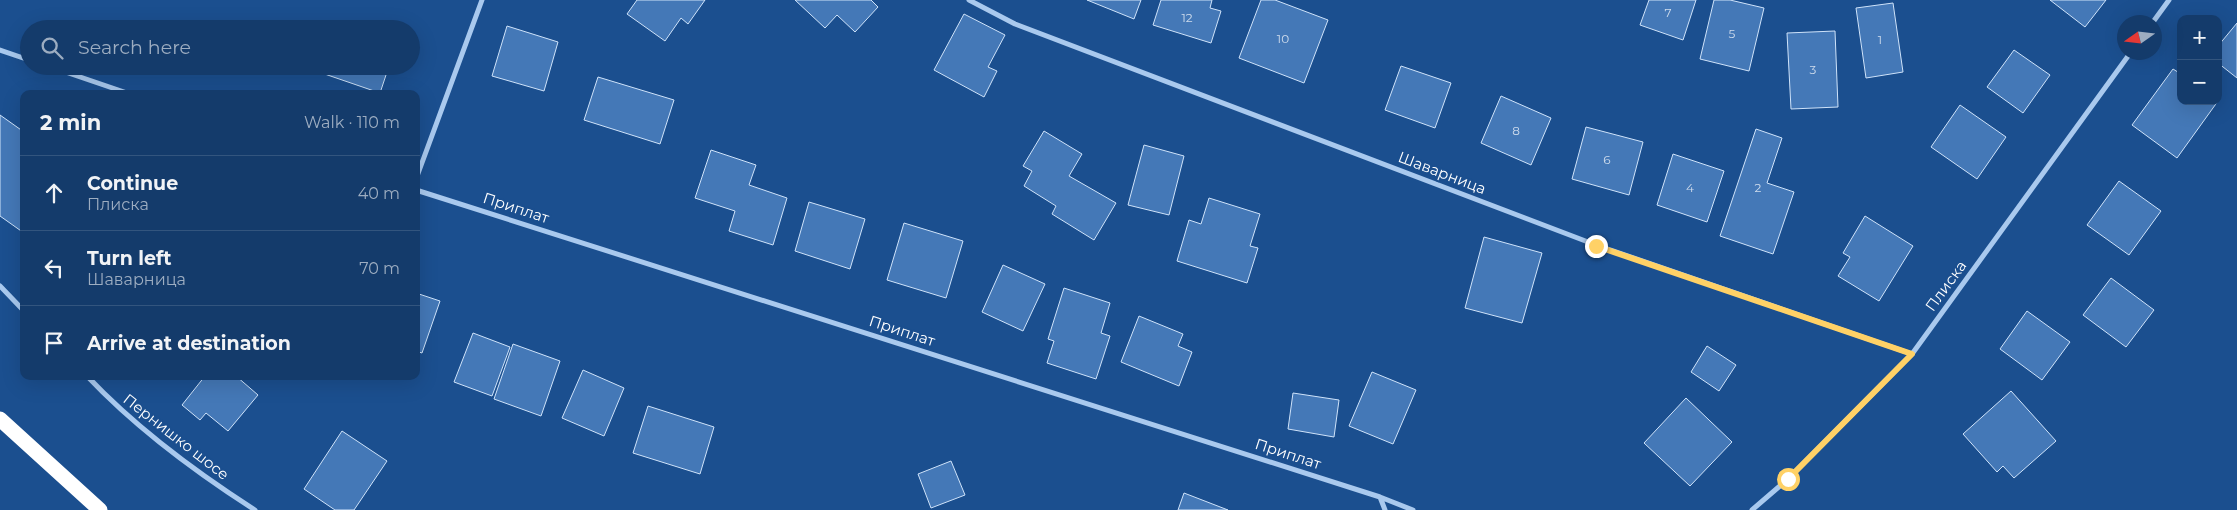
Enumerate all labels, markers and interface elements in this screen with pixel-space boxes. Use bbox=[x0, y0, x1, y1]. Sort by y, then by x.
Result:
house number: 7 bbox=[1664, 5, 1672, 20]
house number: 12 bbox=[1181, 10, 1193, 25]
north arrow bbox=[2117, 15, 2162, 60]
map controls bbox=[2177, 15, 2222, 105]
button: + bbox=[2177, 15, 2222, 60]
search box bbox=[20, 20, 420, 75]
house number: 5 bbox=[1729, 26, 1736, 41]
house number: 10 bbox=[1277, 31, 1289, 46]
house number: 1 bbox=[1878, 32, 1882, 47]
icon: search bbox=[38, 34, 66, 62]
text: Search here bbox=[78, 36, 191, 59]
button: − bbox=[2177, 60, 2222, 105]
house number: 3 bbox=[1810, 62, 1817, 77]
text: 2 min bbox=[40, 110, 101, 135]
text: Walk · 110 m bbox=[304, 113, 400, 132]
house number: 8 bbox=[1512, 123, 1520, 138]
street label: Шаварница bbox=[1395, 147, 1489, 198]
house number: 6 bbox=[1603, 152, 1611, 167]
text: Continue bbox=[87, 172, 178, 195]
icon: ahead bbox=[40, 179, 68, 207]
house number: 4 bbox=[1686, 180, 1694, 195]
house number: 2 bbox=[1755, 180, 1762, 195]
text: 40 m bbox=[358, 184, 400, 203]
street label: Приплат bbox=[481, 188, 552, 227]
text: Плиска bbox=[87, 195, 149, 214]
route end bbox=[1585, 235, 1608, 258]
text: Turn left bbox=[87, 247, 172, 270]
icon: left bbox=[40, 254, 68, 282]
street label: Плиска bbox=[1921, 257, 1970, 315]
text: 70 m bbox=[359, 259, 400, 278]
text: Шаварница bbox=[87, 270, 186, 289]
street label: Приплат bbox=[867, 311, 938, 350]
icon: arrive bbox=[40, 329, 68, 357]
text: Arrive at destination bbox=[87, 332, 291, 355]
street label: Пернишко шосе bbox=[120, 389, 233, 484]
street label: Приплат bbox=[1253, 434, 1324, 473]
route start bbox=[1777, 468, 1800, 491]

